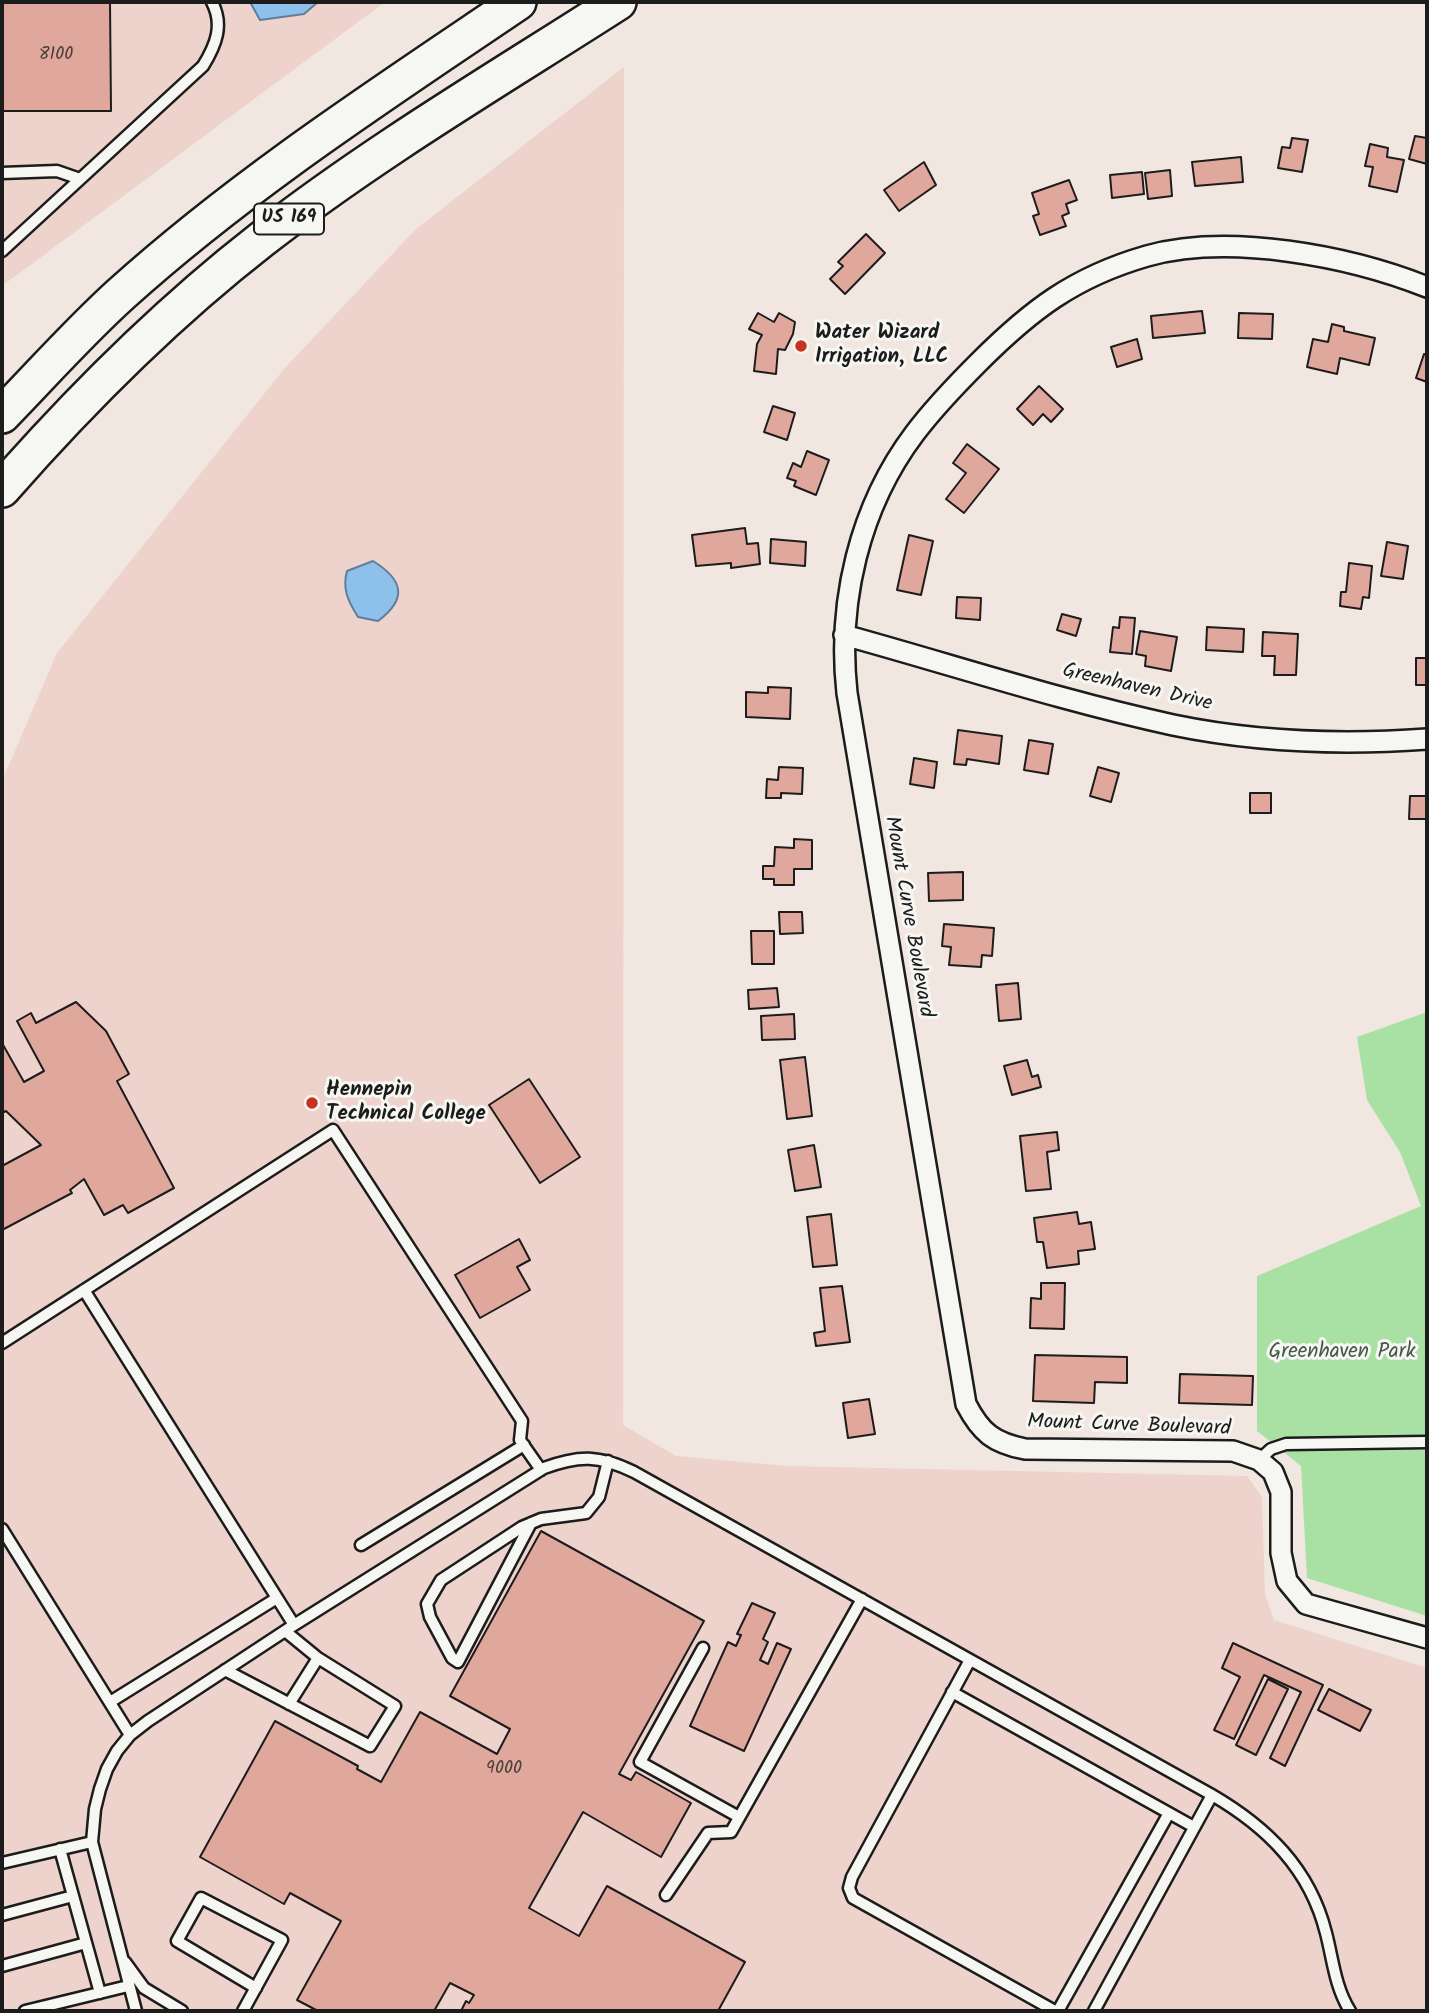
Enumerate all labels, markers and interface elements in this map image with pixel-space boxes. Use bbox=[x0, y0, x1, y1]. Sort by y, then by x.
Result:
house number: 8100 bbox=[39, 45, 73, 67]
road number: US 169 bbox=[254, 204, 324, 234]
place label: Water Wizard Irrigation, LLC bbox=[815, 321, 949, 371]
marker: Water Wizard Irrigation, LLC bbox=[793, 338, 809, 354]
street label: Greenhaven Drive bbox=[1060, 660, 1214, 718]
street label: Mount Curve Boulevard bbox=[877, 814, 937, 1020]
place label: Hennepin Technical College bbox=[326, 1078, 486, 1128]
marker: Hennepin Technical College bbox=[304, 1095, 320, 1111]
park label: Greenhaven Park bbox=[1269, 1340, 1415, 1366]
street label: Mount Curve Boulevard bbox=[1027, 1411, 1231, 1443]
house number: 9000 bbox=[486, 1759, 522, 1781]

